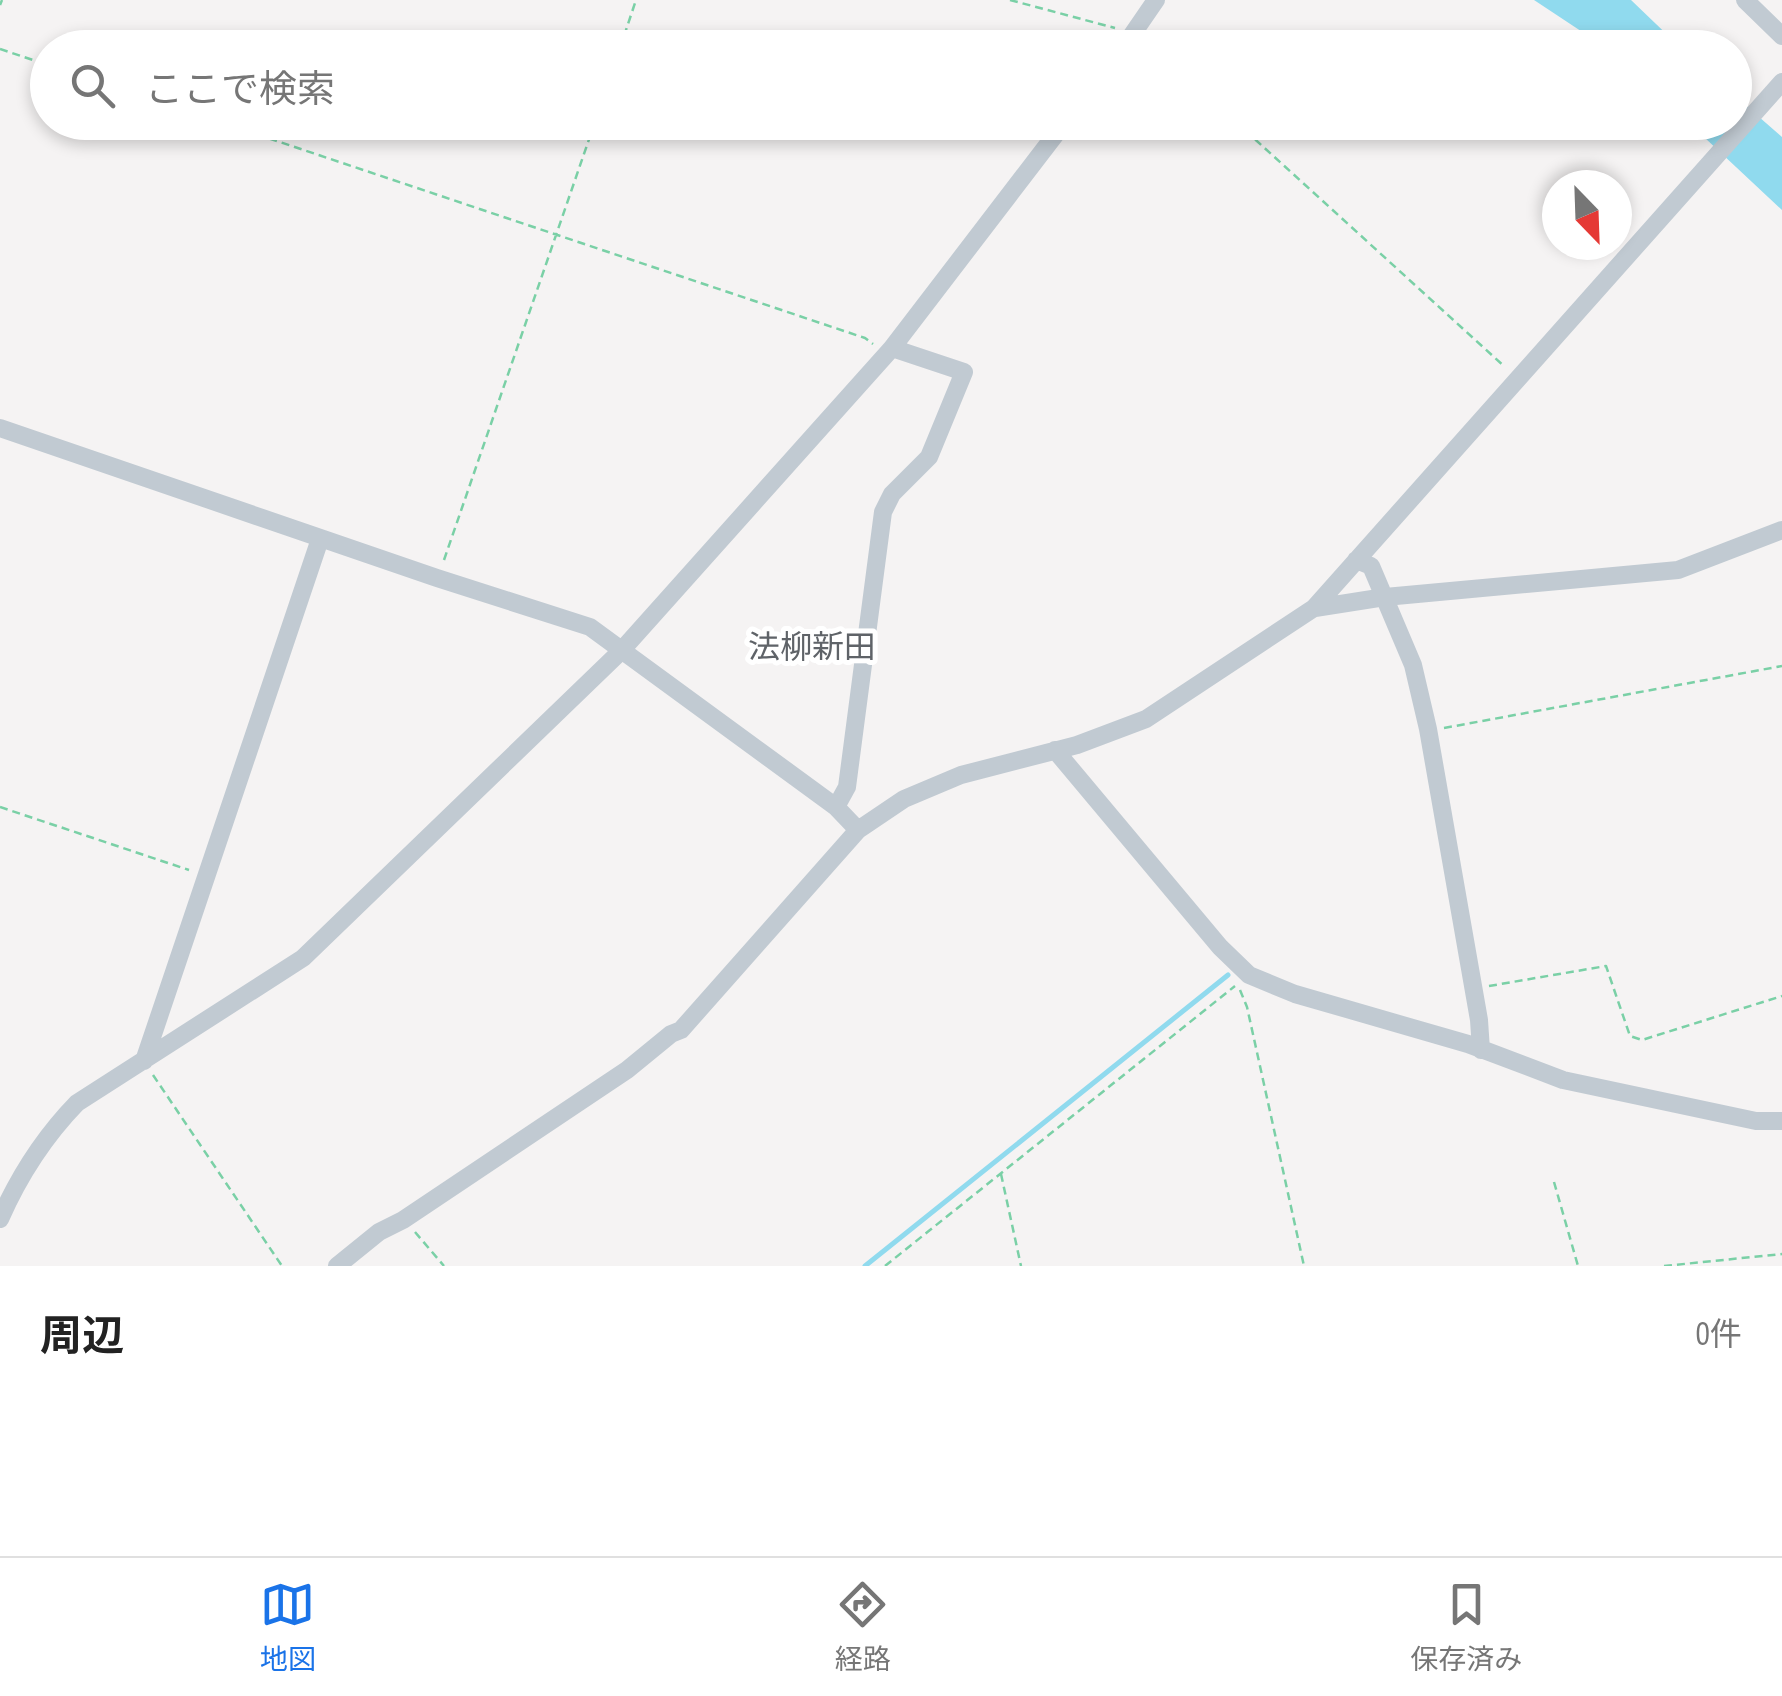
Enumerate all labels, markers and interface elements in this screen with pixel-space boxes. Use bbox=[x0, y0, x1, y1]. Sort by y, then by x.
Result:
search box bbox=[30, 30, 1752, 140]
icon: search bbox=[65, 58, 120, 113]
text: ここで検索 bbox=[145, 63, 335, 112]
north arrow bbox=[1542, 170, 1632, 260]
district label: 法柳新田 bbox=[748, 625, 876, 667]
text: 周辺 bbox=[40, 1307, 124, 1362]
text: 0件 bbox=[1696, 1312, 1742, 1354]
tab: 地図 bbox=[260, 1577, 316, 1677]
tab: 経路 bbox=[835, 1577, 891, 1677]
tab: 保存済み bbox=[1410, 1577, 1522, 1677]

